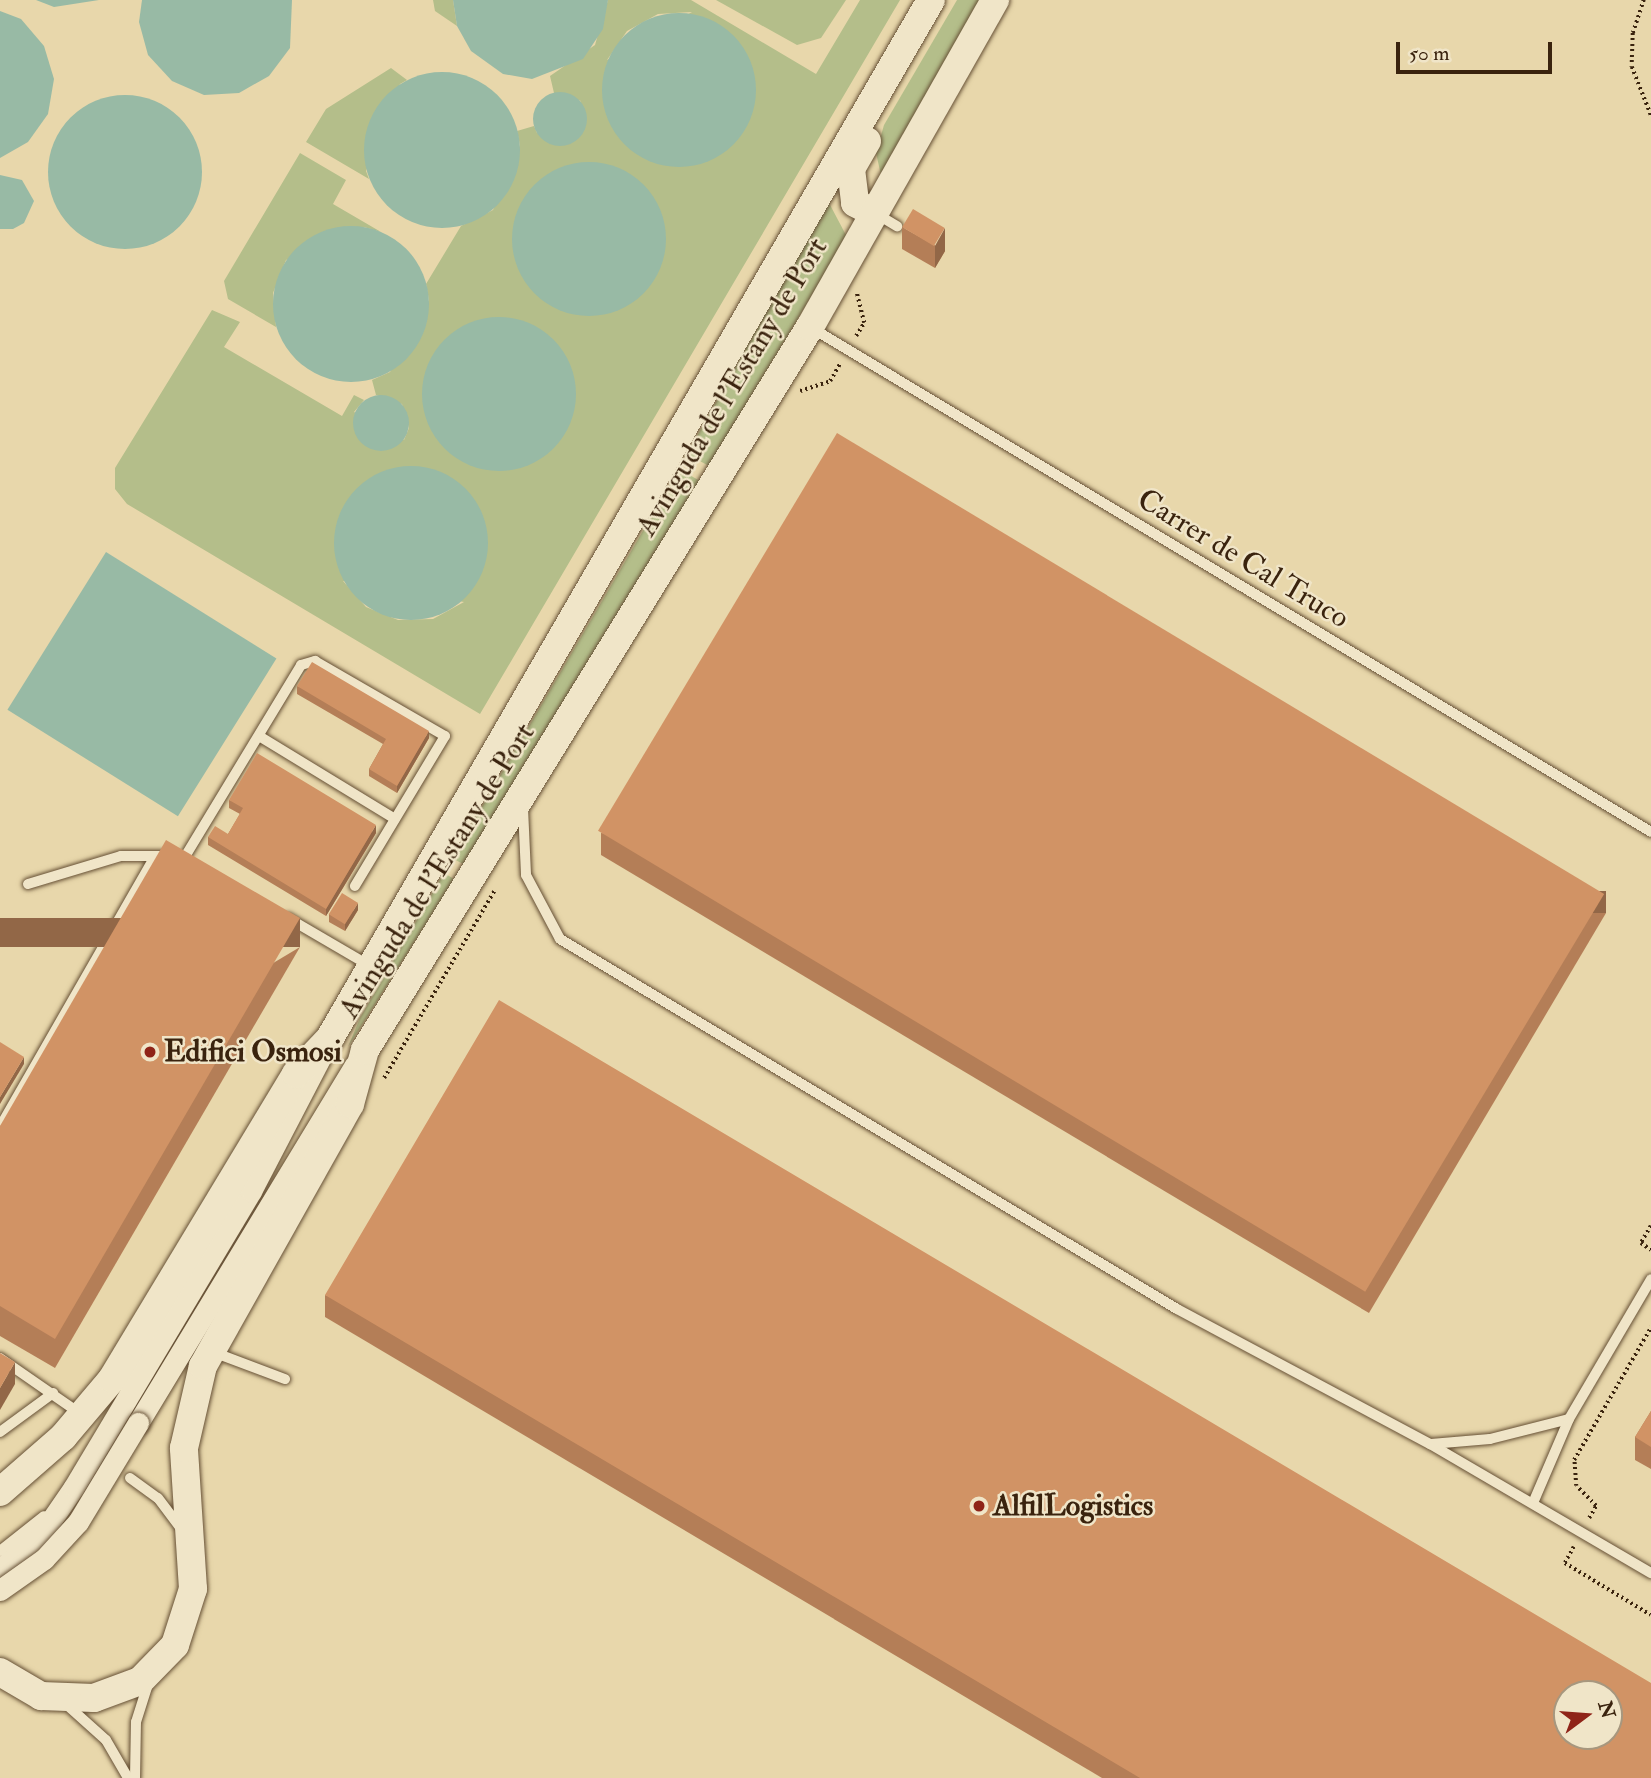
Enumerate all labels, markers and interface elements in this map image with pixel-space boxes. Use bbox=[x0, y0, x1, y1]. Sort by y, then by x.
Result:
scale bar bbox=[1399, 28, 1555, 72]
text: 50 m bbox=[1409, 40, 1450, 67]
street label: Avinguda de l'Estany de Port bbox=[629, 231, 835, 543]
street label: Carrer de Cal Truco bbox=[1131, 482, 1355, 636]
street label: Avinguda de l'Estany de Port bbox=[331, 717, 543, 1025]
place label: Edifici Osmosi bbox=[164, 1034, 342, 1070]
marker: Edifici Osmosi bbox=[142, 1044, 158, 1060]
place label: AlfilLogistics bbox=[993, 1488, 1153, 1524]
marker: AlfilLogistics bbox=[971, 1498, 987, 1514]
north arrow bbox=[1553, 1680, 1623, 1750]
text: N bbox=[1592, 1698, 1620, 1721]

